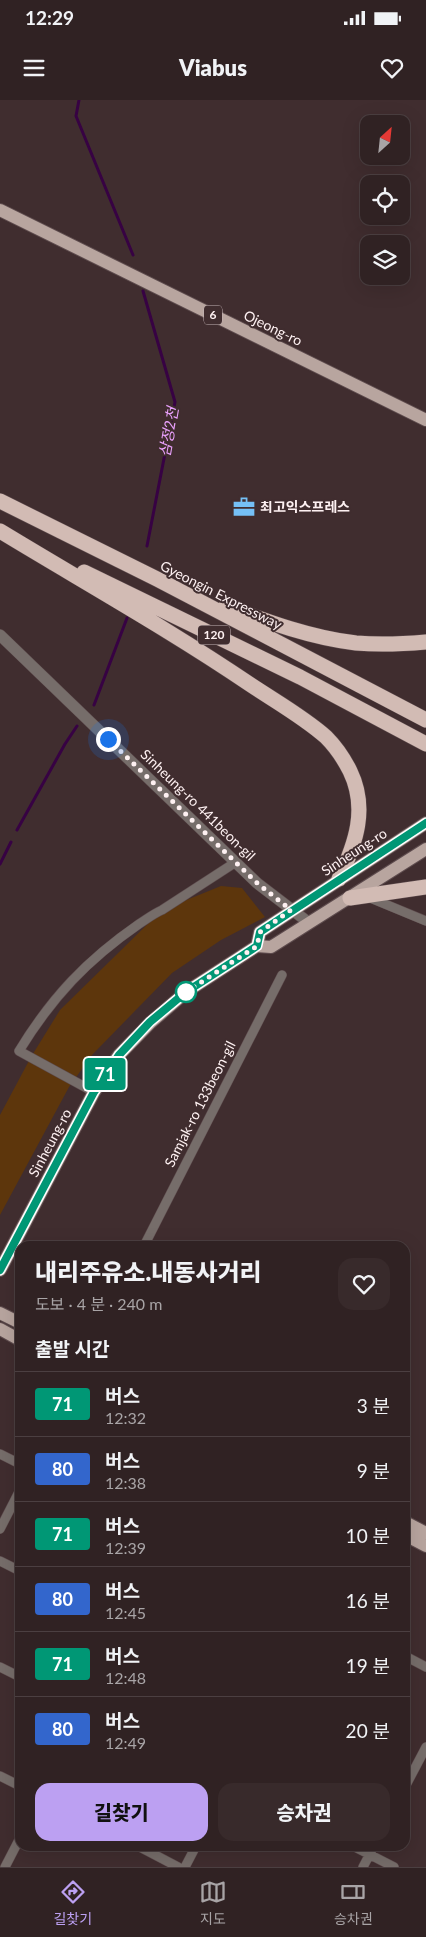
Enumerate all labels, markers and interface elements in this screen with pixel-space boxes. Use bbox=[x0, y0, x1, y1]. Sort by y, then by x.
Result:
text: 12:29 bbox=[25, 6, 74, 29]
icon: menu bbox=[20, 54, 48, 82]
text: Viabus bbox=[179, 54, 247, 81]
icon: heart bbox=[378, 54, 406, 82]
north arrow bbox=[360, 115, 410, 165]
map controls bbox=[360, 115, 410, 285]
button: locate bbox=[360, 175, 410, 225]
button: layers bbox=[360, 235, 410, 285]
road number: 6 bbox=[204, 306, 222, 324]
street label: Ojeong-ro bbox=[241, 306, 305, 349]
water label: 삼정2천 bbox=[155, 403, 182, 458]
office icon: 최고익스프레스 bbox=[231, 494, 257, 520]
place label: 최고익스프레스 bbox=[260, 498, 350, 515]
street label: Gyeongin Expressway bbox=[158, 556, 286, 633]
road number: 120 bbox=[198, 626, 230, 644]
your location bbox=[96, 727, 121, 752]
street label: Sinheung-ro 441beon-gil bbox=[137, 745, 259, 864]
street label: Sinheung-ro bbox=[318, 824, 390, 879]
unlabelled marker bbox=[175, 981, 197, 1003]
street label: Samjak-ro 133beon-gil bbox=[160, 1038, 239, 1170]
line badge: 71 bbox=[82, 1058, 128, 1090]
text: 71 bbox=[95, 1063, 115, 1085]
street label: Sinheung-ro bbox=[25, 1106, 75, 1180]
text: 내리주유소.내동사거리 bbox=[35, 1257, 262, 1286]
button: heart bbox=[338, 1258, 390, 1310]
text: 도보 · 4 분 · 240 m bbox=[35, 1294, 162, 1313]
text: 출발 시간 bbox=[35, 1337, 110, 1360]
text: 버스 bbox=[105, 1384, 140, 1407]
text: 71 bbox=[52, 1393, 73, 1415]
text: 3 분 bbox=[357, 1394, 390, 1417]
text: 12:32 bbox=[105, 1408, 146, 1427]
text: 버스 bbox=[105, 1449, 140, 1472]
text: 80 bbox=[52, 1458, 73, 1480]
text: 9 분 bbox=[357, 1459, 390, 1482]
text: 12:38 bbox=[105, 1473, 146, 1492]
text: 버스 bbox=[105, 1514, 140, 1537]
text: 71 bbox=[52, 1523, 73, 1545]
text: 10 분 bbox=[346, 1524, 390, 1547]
text: 12:39 bbox=[105, 1538, 146, 1557]
text: 버스 bbox=[105, 1579, 140, 1602]
text: 80 bbox=[52, 1588, 73, 1610]
text: 16 분 bbox=[346, 1589, 390, 1612]
text: 12:45 bbox=[105, 1603, 146, 1622]
text: 버스 bbox=[105, 1644, 140, 1667]
text: 71 bbox=[52, 1653, 73, 1675]
text: 19 분 bbox=[346, 1654, 390, 1677]
text: 12:48 bbox=[105, 1668, 146, 1687]
text: 버스 bbox=[105, 1709, 140, 1732]
text: 80 bbox=[52, 1718, 73, 1740]
text: 20 분 bbox=[346, 1719, 390, 1742]
text: 12:49 bbox=[105, 1733, 146, 1752]
button: 길찾기 bbox=[35, 1783, 208, 1841]
button: 승차권 bbox=[218, 1783, 390, 1841]
tab: 길찾기 bbox=[53, 1878, 92, 1928]
tab: 지도 bbox=[199, 1878, 227, 1928]
tab: 승차권 bbox=[334, 1878, 373, 1928]

